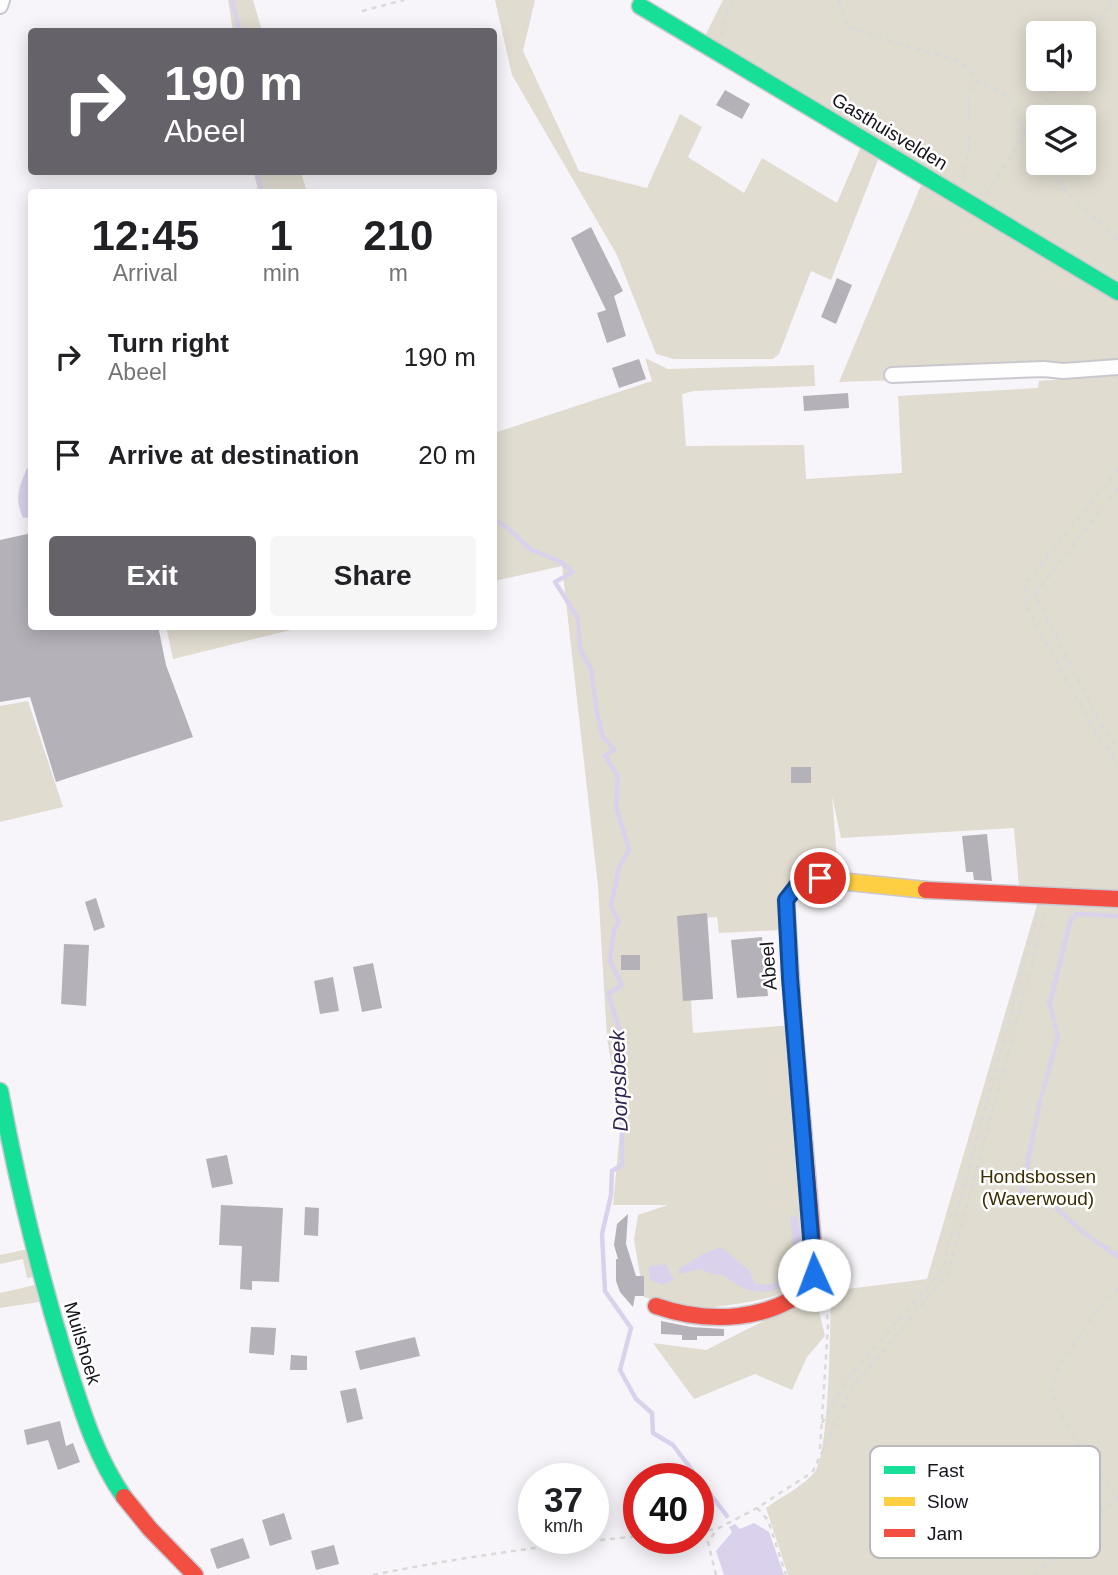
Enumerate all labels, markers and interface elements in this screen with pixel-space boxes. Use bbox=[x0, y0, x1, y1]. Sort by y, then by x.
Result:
map controls bbox=[1026, 21, 1096, 175]
button: sound bbox=[1026, 21, 1096, 91]
icon: right bbox=[49, 56, 140, 147]
text: 190 m bbox=[164, 56, 303, 110]
street label: Gasthuisvelden bbox=[828, 89, 951, 174]
button: layers bbox=[1026, 105, 1096, 175]
text: Abeel bbox=[164, 113, 246, 149]
text: 12:45 bbox=[92, 212, 199, 259]
text: 1 bbox=[269, 212, 293, 259]
text: 210 bbox=[363, 212, 433, 259]
text: Arrival bbox=[113, 260, 178, 286]
text: min bbox=[263, 260, 300, 286]
text: m bbox=[389, 260, 408, 286]
text: Turn right bbox=[108, 328, 229, 358]
icon: right bbox=[49, 338, 87, 376]
text: 190 m bbox=[404, 342, 476, 372]
text: Abeel bbox=[108, 359, 167, 385]
icon: arrive bbox=[49, 436, 87, 474]
text: Arrive at destination bbox=[108, 440, 359, 470]
text: 20 m bbox=[418, 440, 476, 470]
button: Exit bbox=[49, 536, 256, 616]
button: Share bbox=[270, 536, 476, 616]
pin bbox=[790, 848, 850, 908]
icon: arrive bbox=[801, 859, 839, 897]
street label: Abeel bbox=[756, 941, 781, 991]
water label: Dorpsbeek bbox=[605, 1028, 632, 1132]
park label: Hondsbossen (Waverwoud) bbox=[980, 1166, 1096, 1209]
position arrow bbox=[777, 1238, 851, 1312]
street label: Muilshoek bbox=[60, 1299, 105, 1388]
legend bbox=[870, 1446, 1100, 1558]
text: Fast bbox=[927, 1460, 965, 1481]
speed limit sign: 40 bbox=[623, 1463, 714, 1554]
text: 37 bbox=[544, 1480, 583, 1519]
text: Slow bbox=[927, 1491, 968, 1512]
text: km/h bbox=[544, 1516, 583, 1536]
text: Jam bbox=[927, 1523, 963, 1544]

